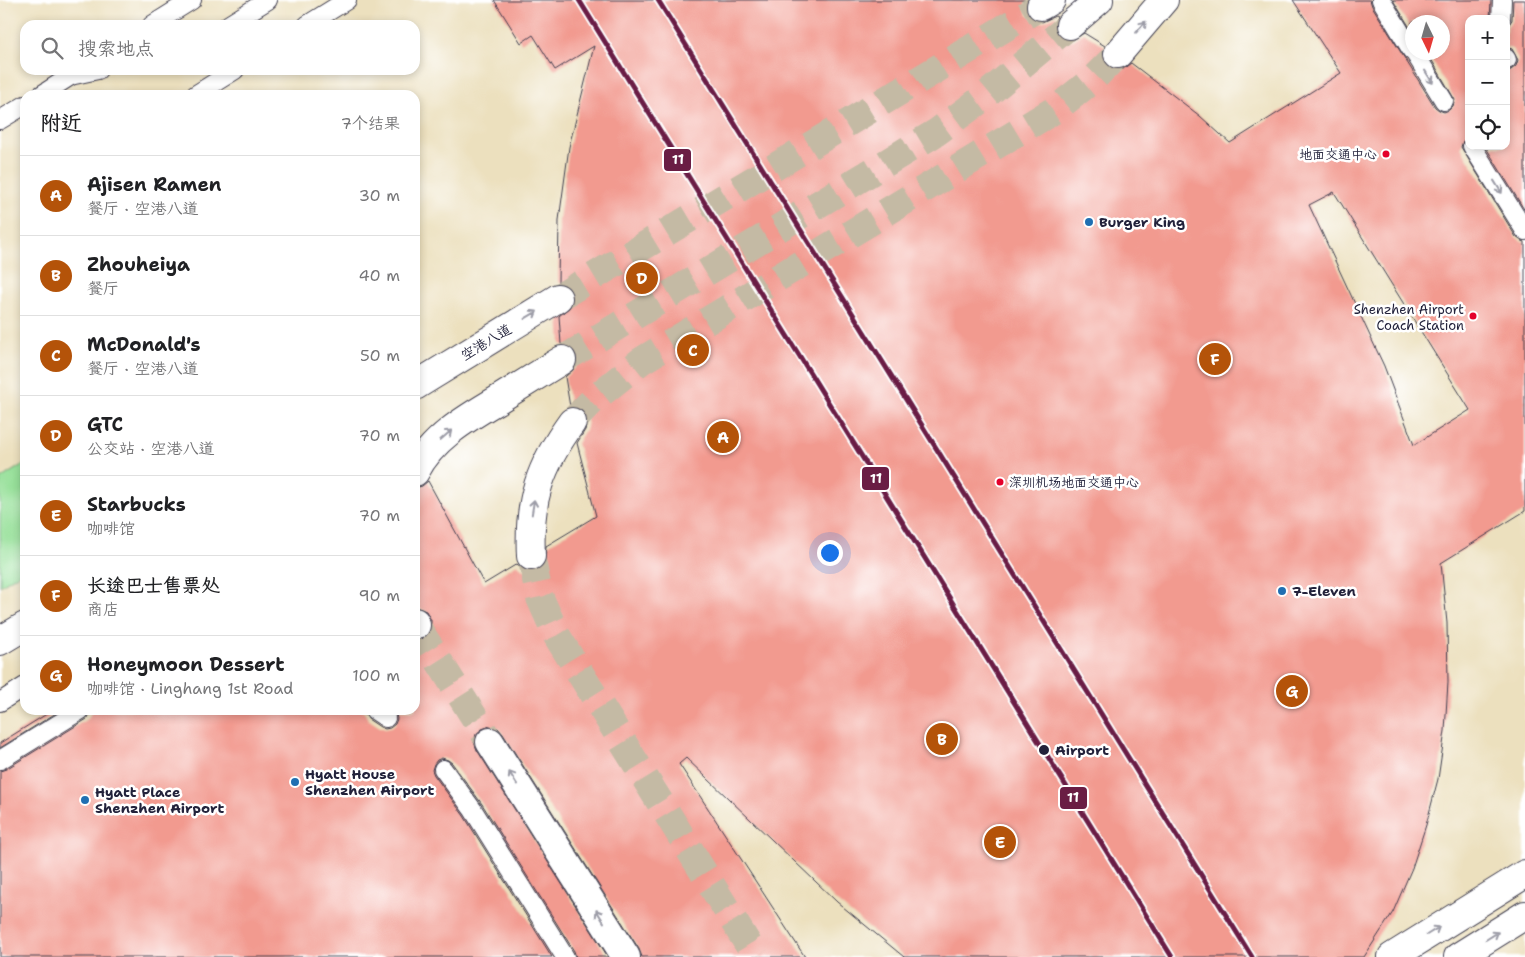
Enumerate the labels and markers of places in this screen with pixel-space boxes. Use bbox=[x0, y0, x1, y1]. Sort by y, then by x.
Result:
place label: 地面交通中心 bbox=[1299, 146, 1377, 163]
marker: 地面交通中心 bbox=[1381, 149, 1391, 159]
place label: Burger King bbox=[1099, 213, 1185, 231]
marker: Burger King bbox=[1083, 216, 1095, 228]
pin: D bbox=[626, 259, 658, 297]
place label: Shenzhen Airport Coach Station bbox=[1354, 301, 1464, 334]
marker: Shenzhen Airport Coach Station bbox=[1468, 311, 1478, 321]
pin: C bbox=[677, 331, 709, 369]
pin: F bbox=[1199, 340, 1231, 378]
pin: A bbox=[707, 418, 739, 456]
place label: 深圳机场地面交通中心 bbox=[1009, 474, 1139, 491]
marker: 深圳机场地面交通中心 bbox=[995, 477, 1005, 487]
place label: 7-Eleven bbox=[1292, 582, 1356, 600]
marker: 7-Eleven bbox=[1276, 585, 1288, 597]
pin: G bbox=[1276, 672, 1308, 710]
pin: B bbox=[926, 720, 958, 758]
place label: Airport bbox=[1055, 741, 1109, 759]
marker: Airport bbox=[1037, 743, 1051, 757]
place label: Hyatt House Shenzhen Airport bbox=[305, 765, 434, 799]
marker: Hyatt House Shenzhen Airport bbox=[289, 776, 301, 788]
place label: Hyatt Place Shenzhen Airport bbox=[95, 783, 224, 817]
marker: Hyatt Place Shenzhen Airport bbox=[79, 794, 91, 806]
pin: E bbox=[984, 823, 1016, 861]

